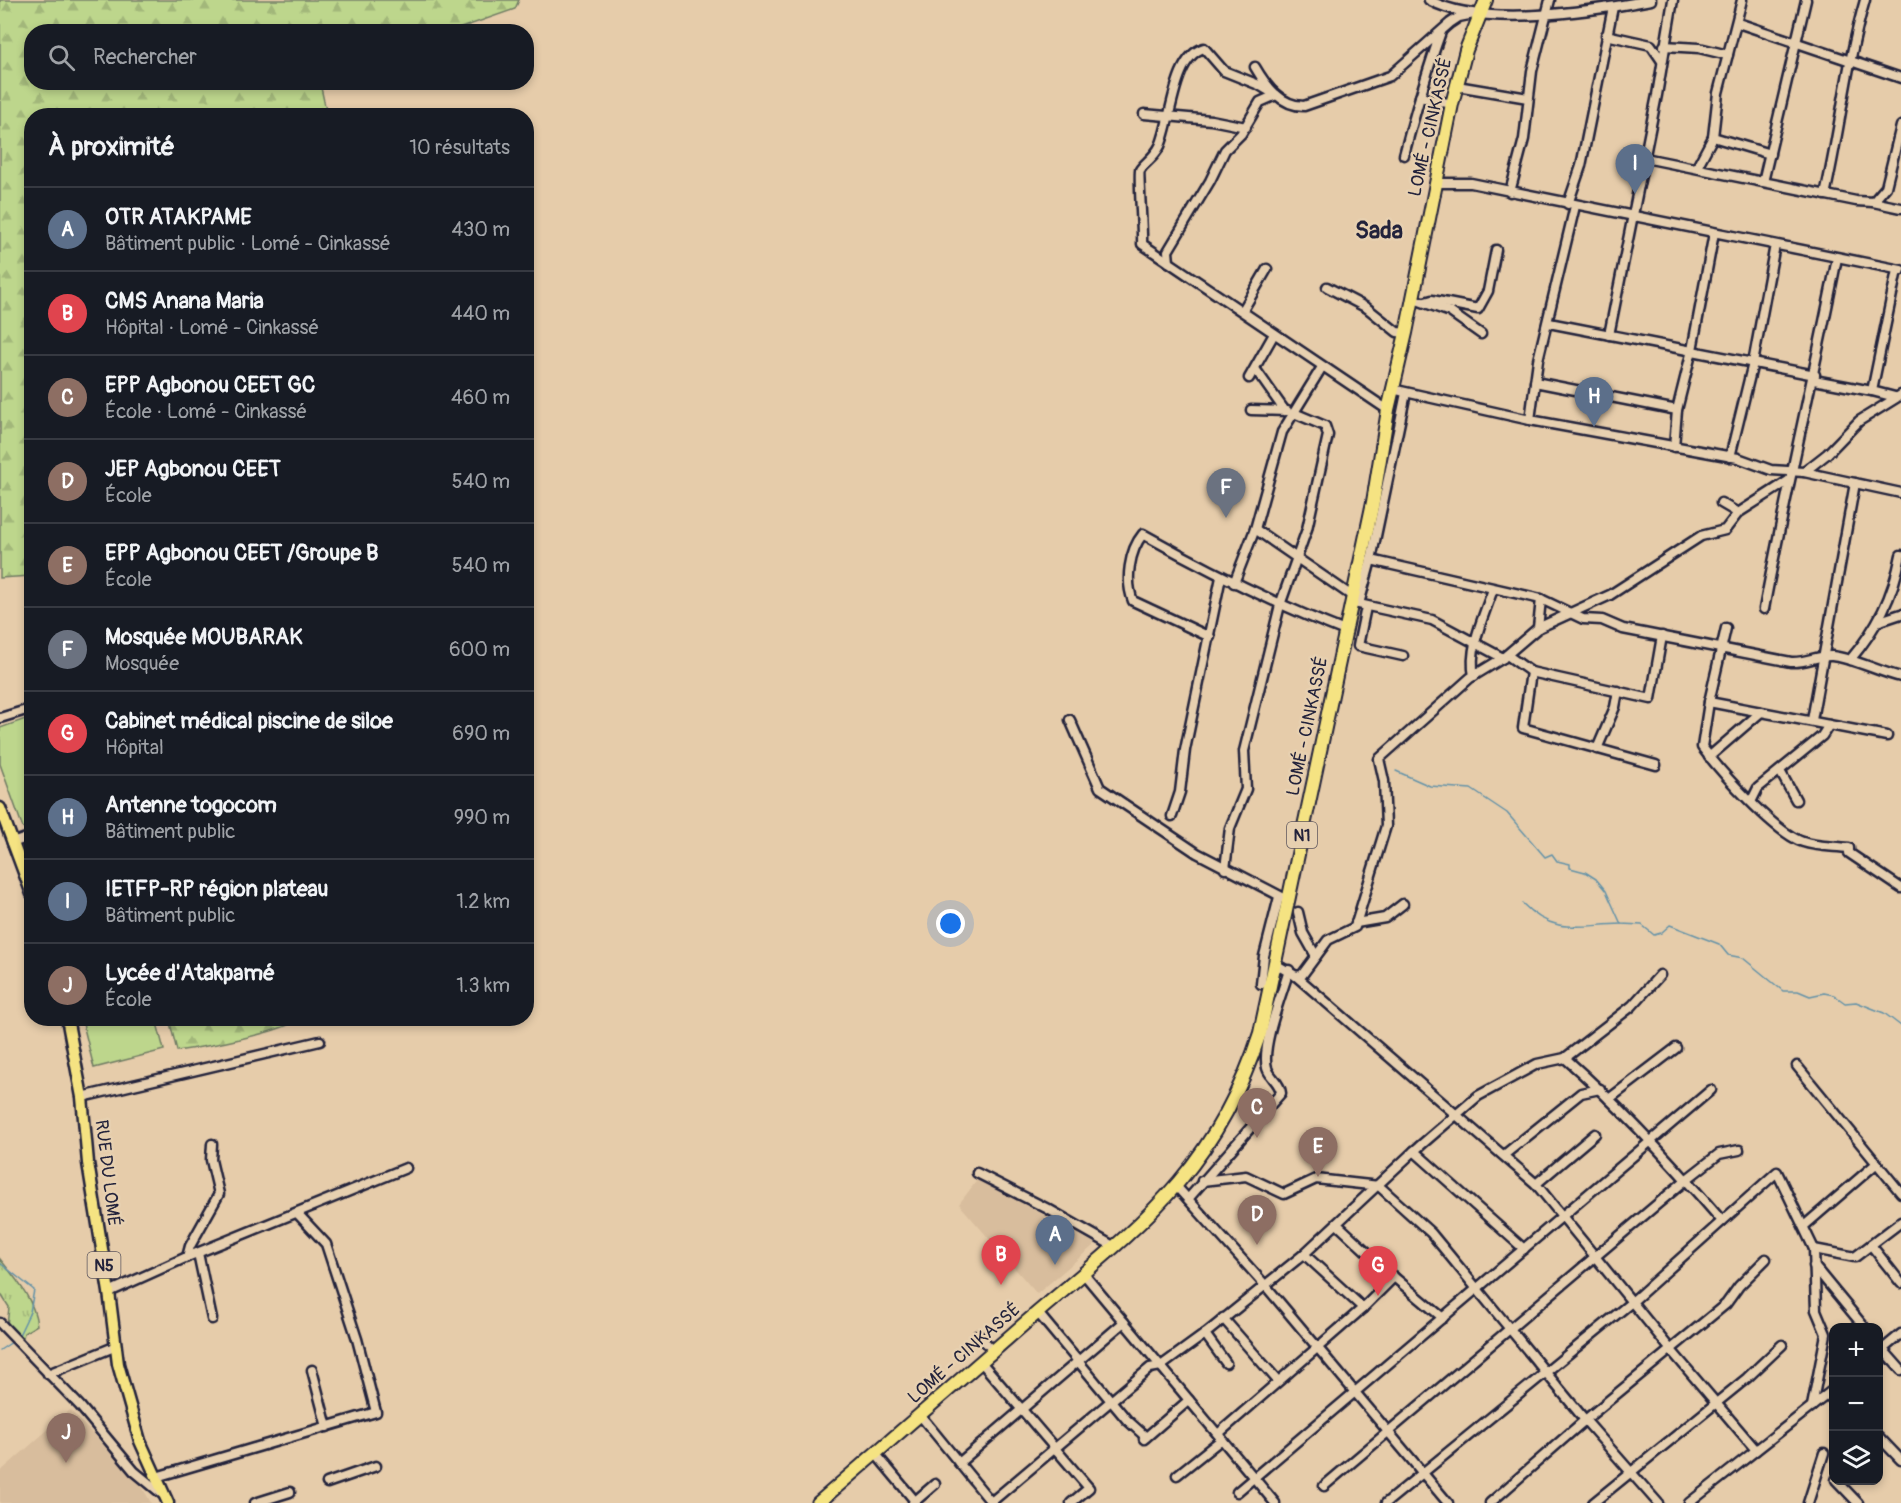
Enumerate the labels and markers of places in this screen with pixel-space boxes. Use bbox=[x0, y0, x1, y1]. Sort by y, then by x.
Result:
pin: I bbox=[1616, 144, 1654, 194]
pin: H bbox=[1574, 378, 1614, 427]
pin: F bbox=[1206, 468, 1246, 518]
pin: C bbox=[1238, 1088, 1276, 1138]
pin: E bbox=[1298, 1128, 1338, 1177]
pin: D bbox=[1238, 1196, 1276, 1245]
pin: A bbox=[1036, 1216, 1074, 1265]
pin: B bbox=[982, 1236, 1020, 1285]
pin: G bbox=[1358, 1246, 1398, 1296]
pin: J bbox=[46, 1414, 86, 1463]

